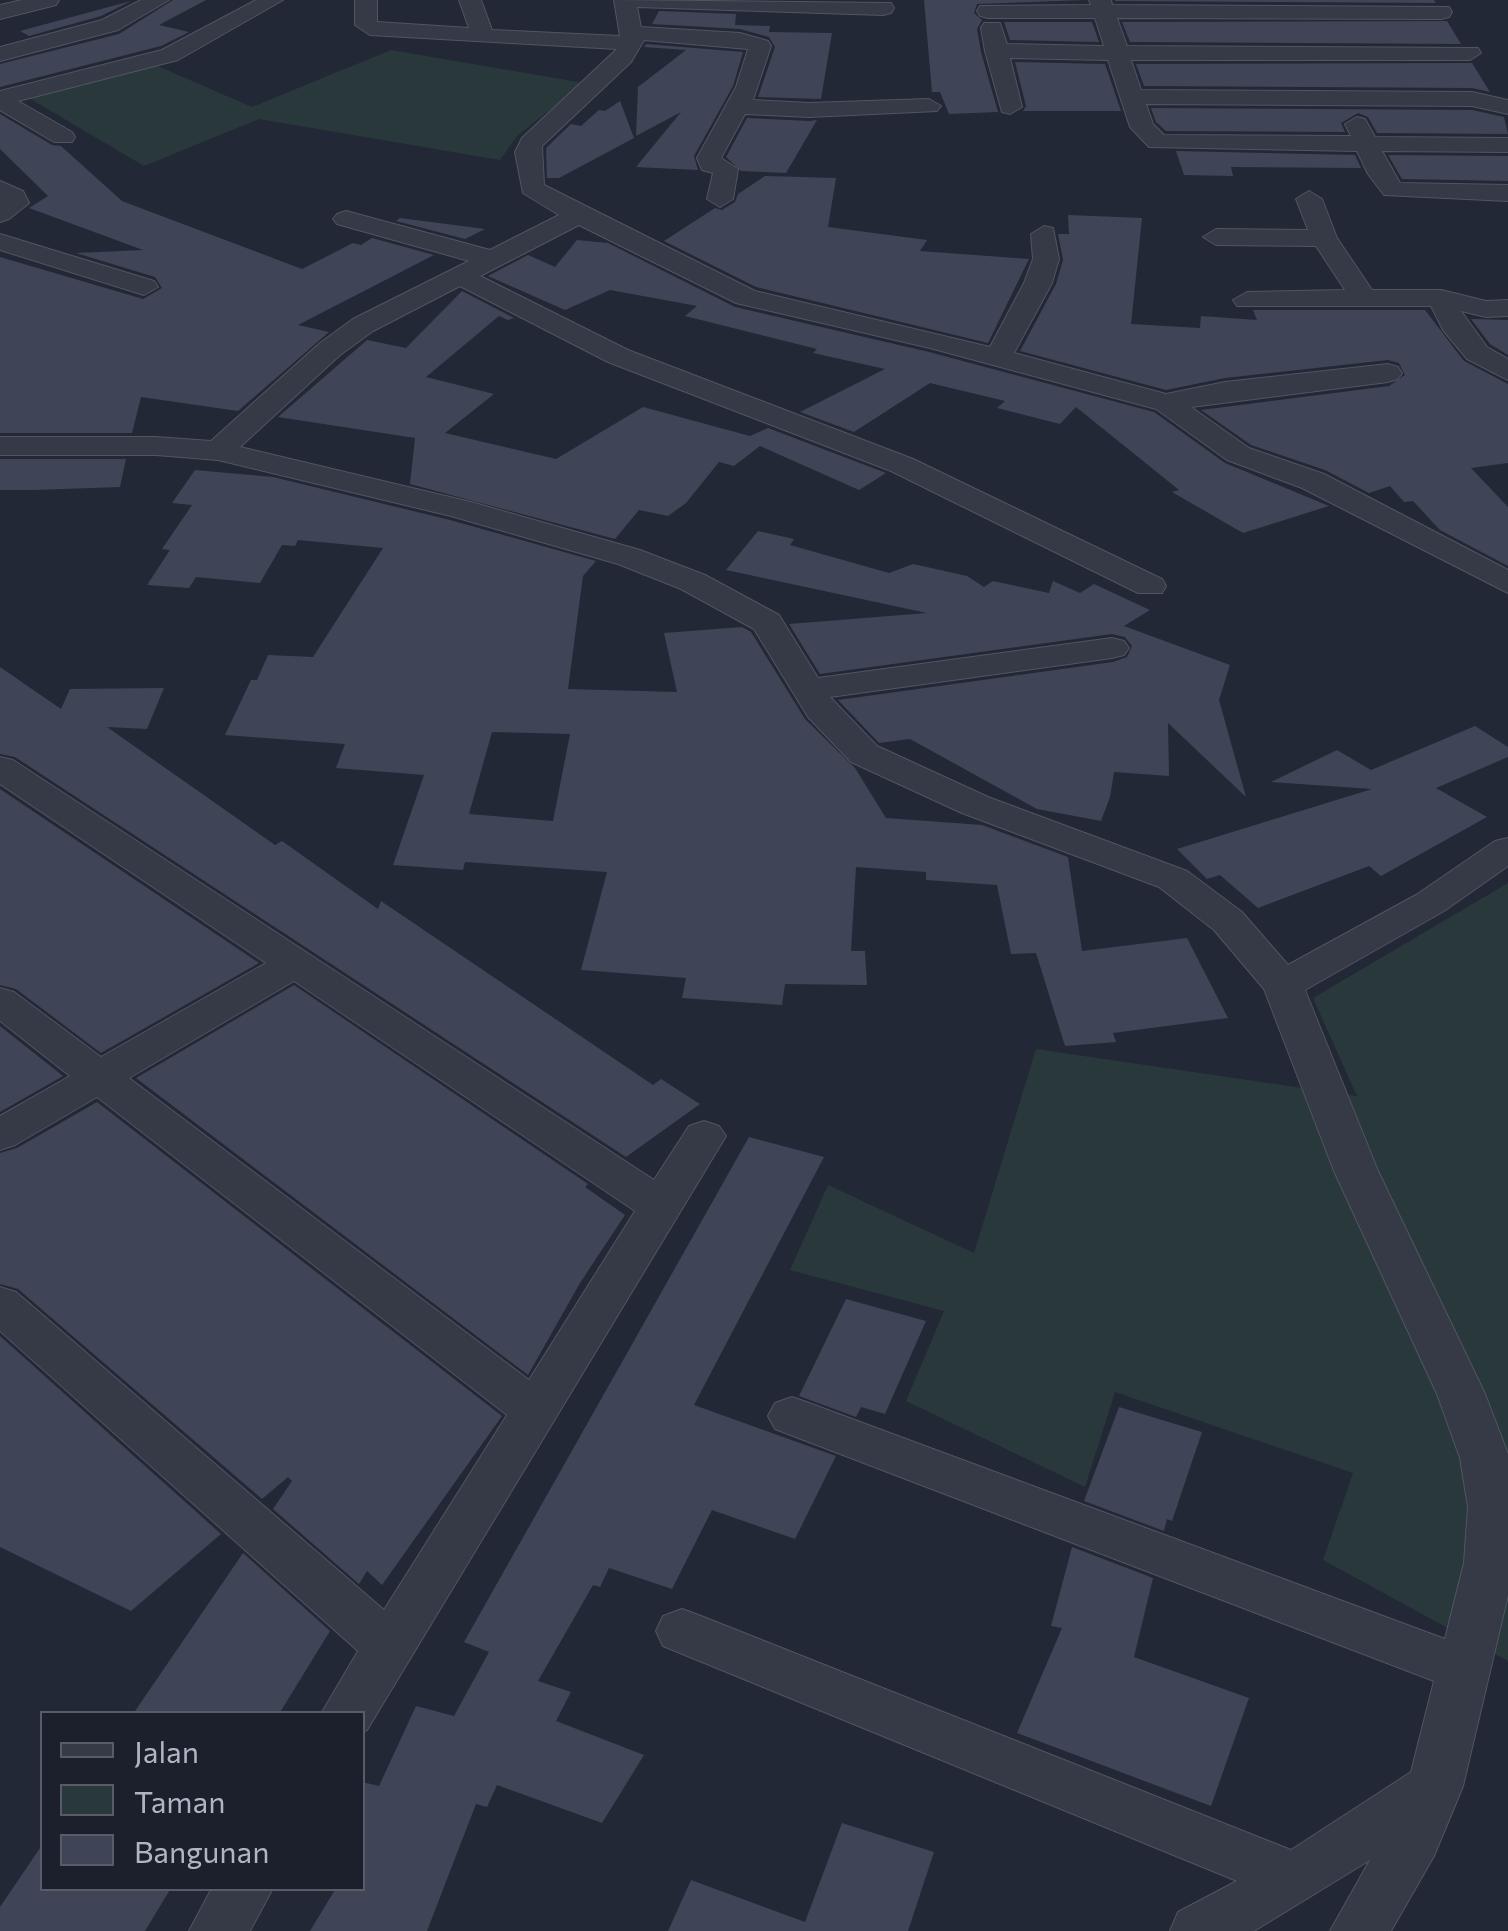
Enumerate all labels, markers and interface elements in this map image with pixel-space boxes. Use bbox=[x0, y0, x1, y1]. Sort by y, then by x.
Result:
legend bbox=[40, 1711, 365, 1891]
text: Jalan bbox=[134, 1732, 199, 1769]
text: Taman bbox=[134, 1782, 225, 1819]
text: Bangunan bbox=[134, 1832, 269, 1869]

